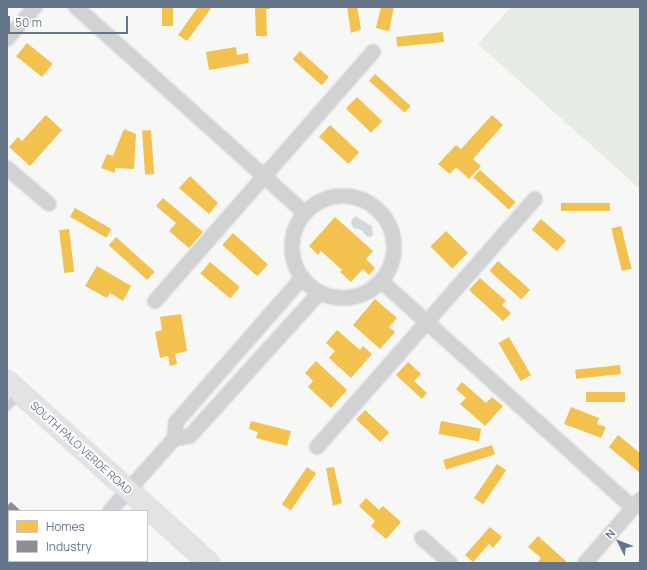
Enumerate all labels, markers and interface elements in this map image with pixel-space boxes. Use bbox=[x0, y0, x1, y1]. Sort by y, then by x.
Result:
scale bar bbox=[10, 8, 130, 34]
text: 50 m bbox=[15, 14, 42, 31]
street label: SOUTH PALO VERDE ROAD bbox=[27, 399, 135, 497]
legend bbox=[8, 510, 148, 562]
text: Homes bbox=[46, 518, 85, 535]
north arrow bbox=[599, 522, 639, 562]
text: N bbox=[601, 526, 618, 542]
text: Industry bbox=[46, 538, 92, 555]

